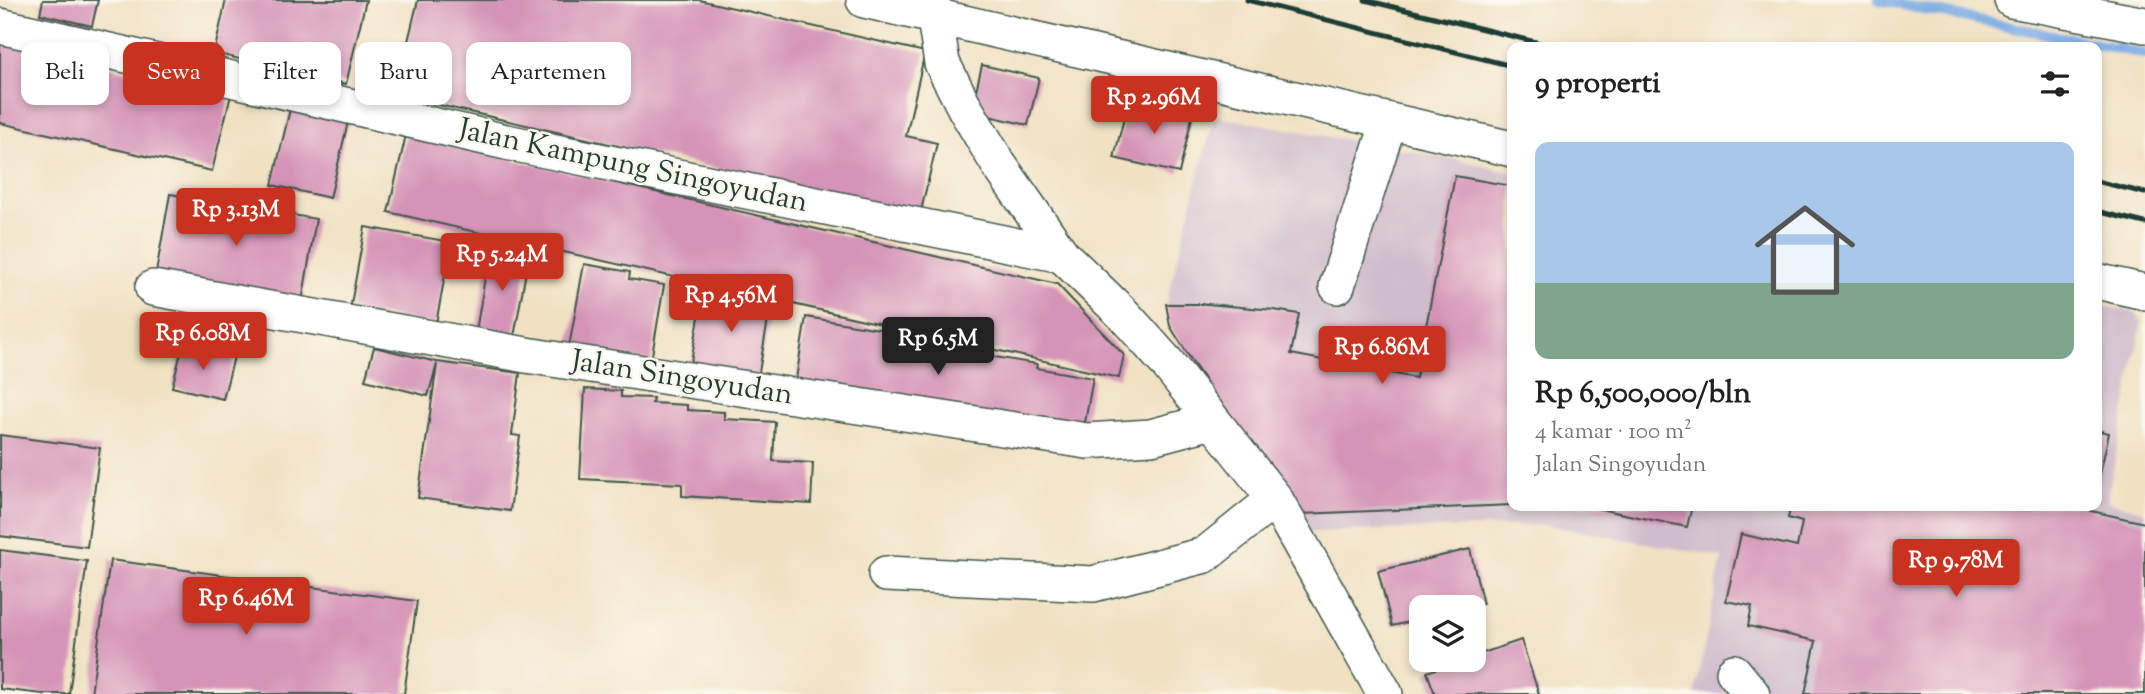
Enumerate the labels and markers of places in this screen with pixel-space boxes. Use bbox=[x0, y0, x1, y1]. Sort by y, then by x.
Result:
pin: Rp 2.96M bbox=[1082, 76, 1226, 136]
pin: Rp 3.13M bbox=[164, 188, 308, 248]
pin: Rp 5.24M bbox=[430, 233, 574, 293]
pin: Rp 4.56M bbox=[659, 274, 803, 334]
pin: Rp 6.08M bbox=[131, 312, 275, 372]
pin: Rp 6.5M bbox=[873, 318, 1003, 377]
pin: Rp 6.86M bbox=[1310, 326, 1454, 386]
pin: Rp 9.78M bbox=[1884, 540, 2028, 599]
pin: Rp 6.46M bbox=[174, 578, 318, 637]

